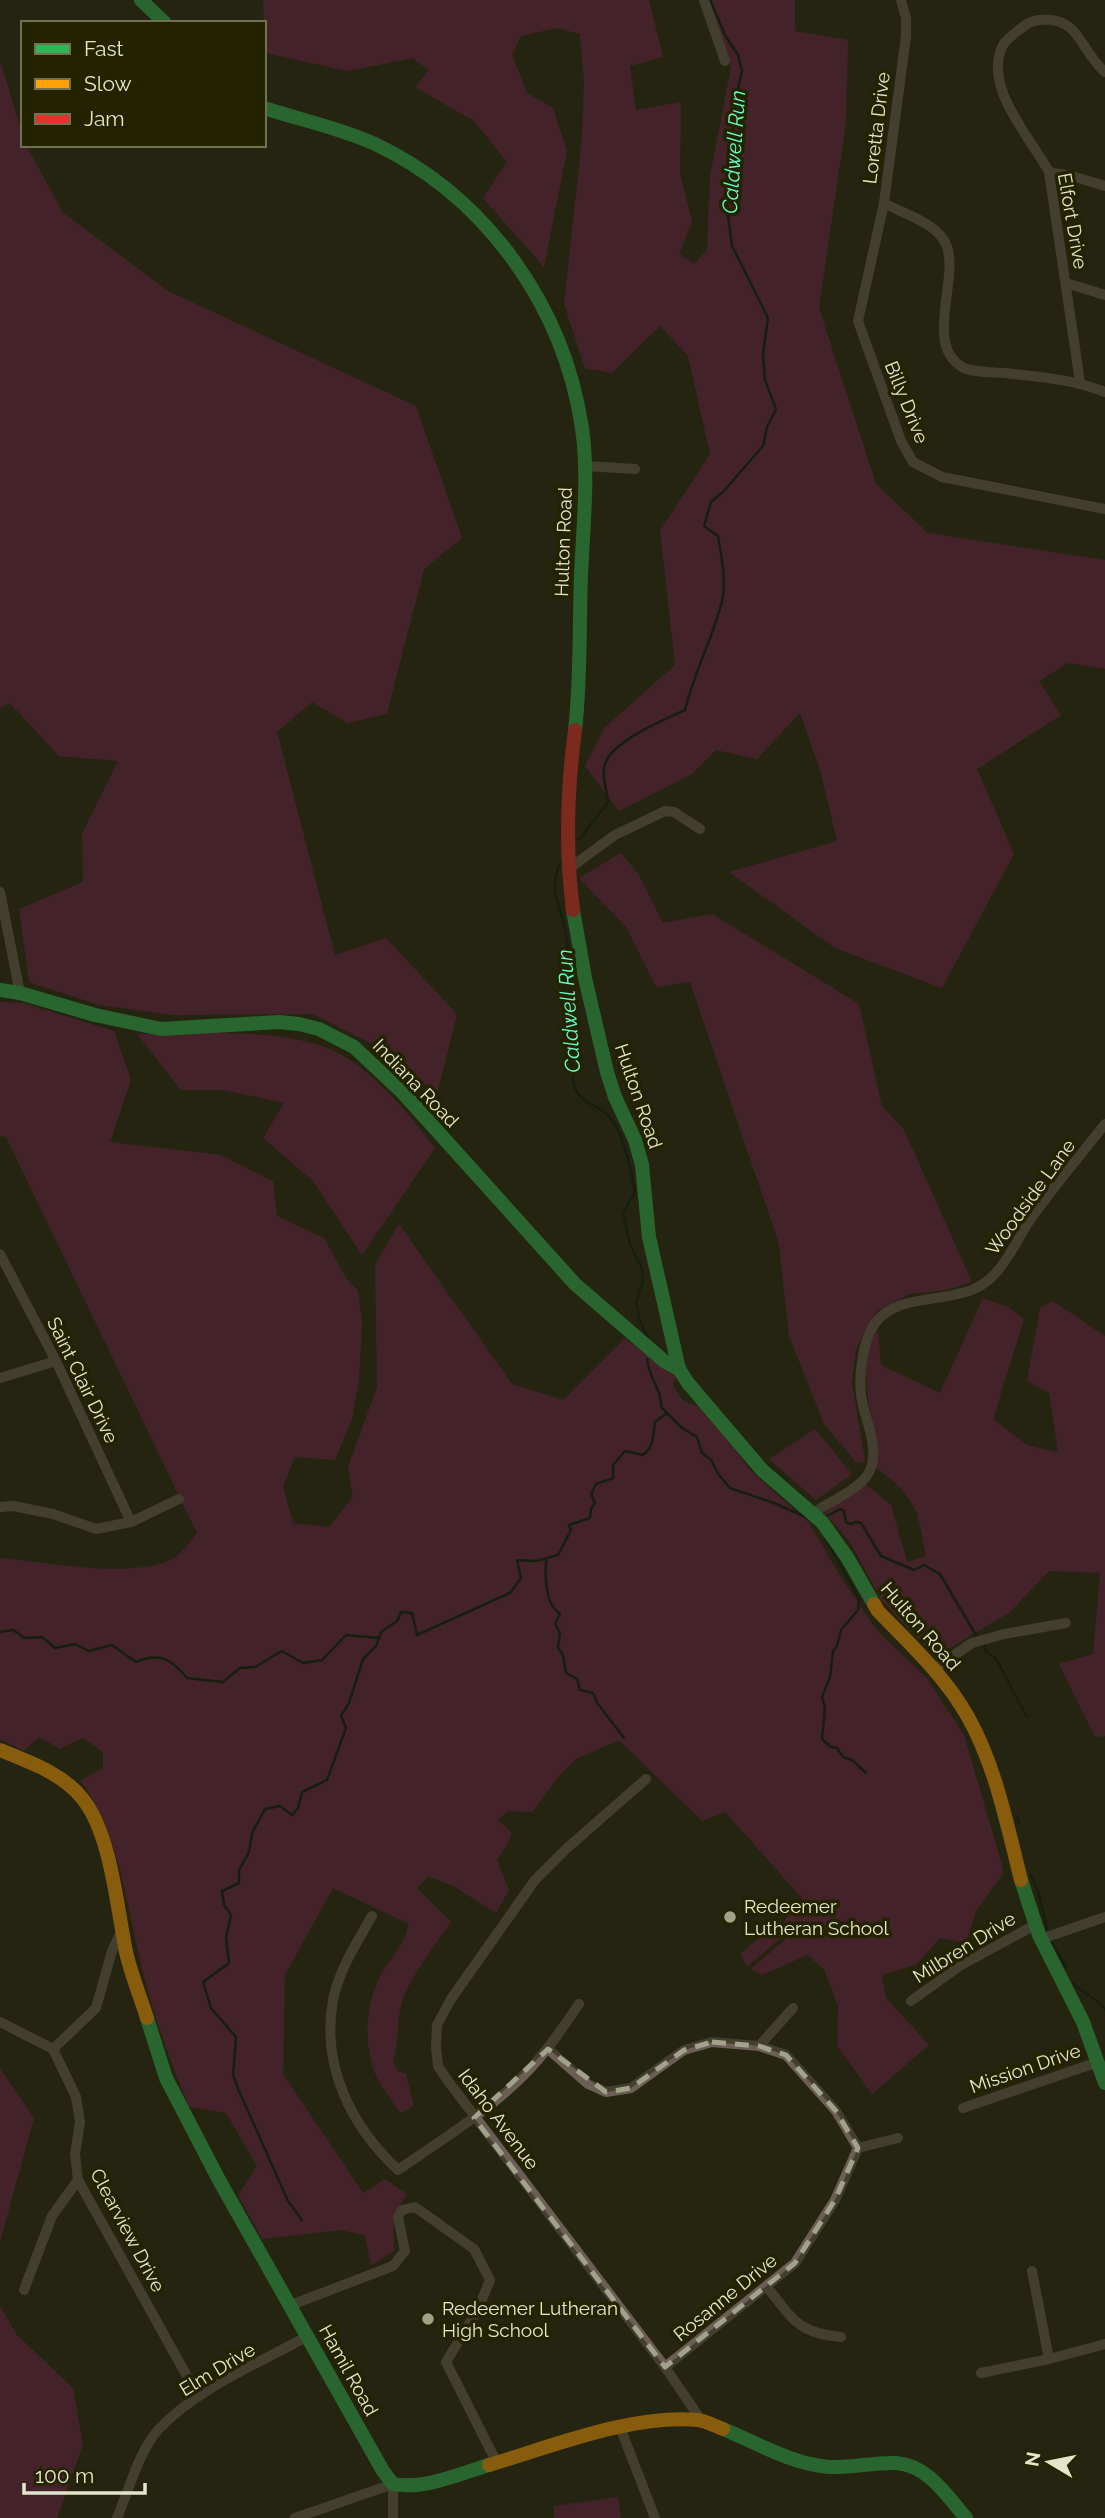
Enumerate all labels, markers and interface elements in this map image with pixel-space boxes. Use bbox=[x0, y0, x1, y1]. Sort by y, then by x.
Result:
legend bbox=[21, 21, 266, 147]
text: Fast bbox=[84, 36, 124, 61]
text: Slow bbox=[84, 71, 132, 96]
street label: Loretta Drive bbox=[858, 71, 894, 185]
water label: Caldwell Run bbox=[717, 89, 750, 215]
text: Jam bbox=[84, 106, 125, 131]
street label: Elfort Drive bbox=[1054, 171, 1092, 271]
street label: Billy Drive bbox=[881, 358, 933, 446]
street label: Hulton Road bbox=[550, 487, 576, 597]
water label: Caldwell Run bbox=[552, 948, 585, 1074]
street label: Indiana Road bbox=[369, 1034, 463, 1132]
street label: Hulton Road bbox=[611, 1041, 667, 1151]
street label: Woodside Lane bbox=[981, 1135, 1079, 1259]
street label: Saint Clair Drive bbox=[43, 1313, 123, 1447]
street label: Hulton Road bbox=[877, 1577, 965, 1675]
place label: Redeemer Lutheran School bbox=[744, 1895, 889, 1939]
street label: Milbren Drive bbox=[909, 1907, 1019, 1987]
marker: Redeemer Lutheran School bbox=[722, 1909, 738, 1925]
street label: Mission Drive bbox=[967, 2039, 1083, 2097]
street label: Idaho Avenue bbox=[454, 2064, 544, 2174]
street label: Clearview Drive bbox=[86, 2165, 170, 2295]
street label: Rosanne Drive bbox=[669, 2249, 781, 2345]
place label: Redeemer Lutheran High School bbox=[442, 2297, 618, 2341]
marker: Redeemer Lutheran High School bbox=[420, 2311, 436, 2327]
street label: Hamil Road bbox=[315, 2321, 383, 2419]
street label: Elm Drive bbox=[175, 2338, 259, 2400]
north arrow bbox=[1014, 2427, 1084, 2497]
text: N bbox=[1020, 2450, 1044, 2468]
scale bar bbox=[24, 2452, 145, 2496]
text: 100 m bbox=[35, 2463, 94, 2488]

